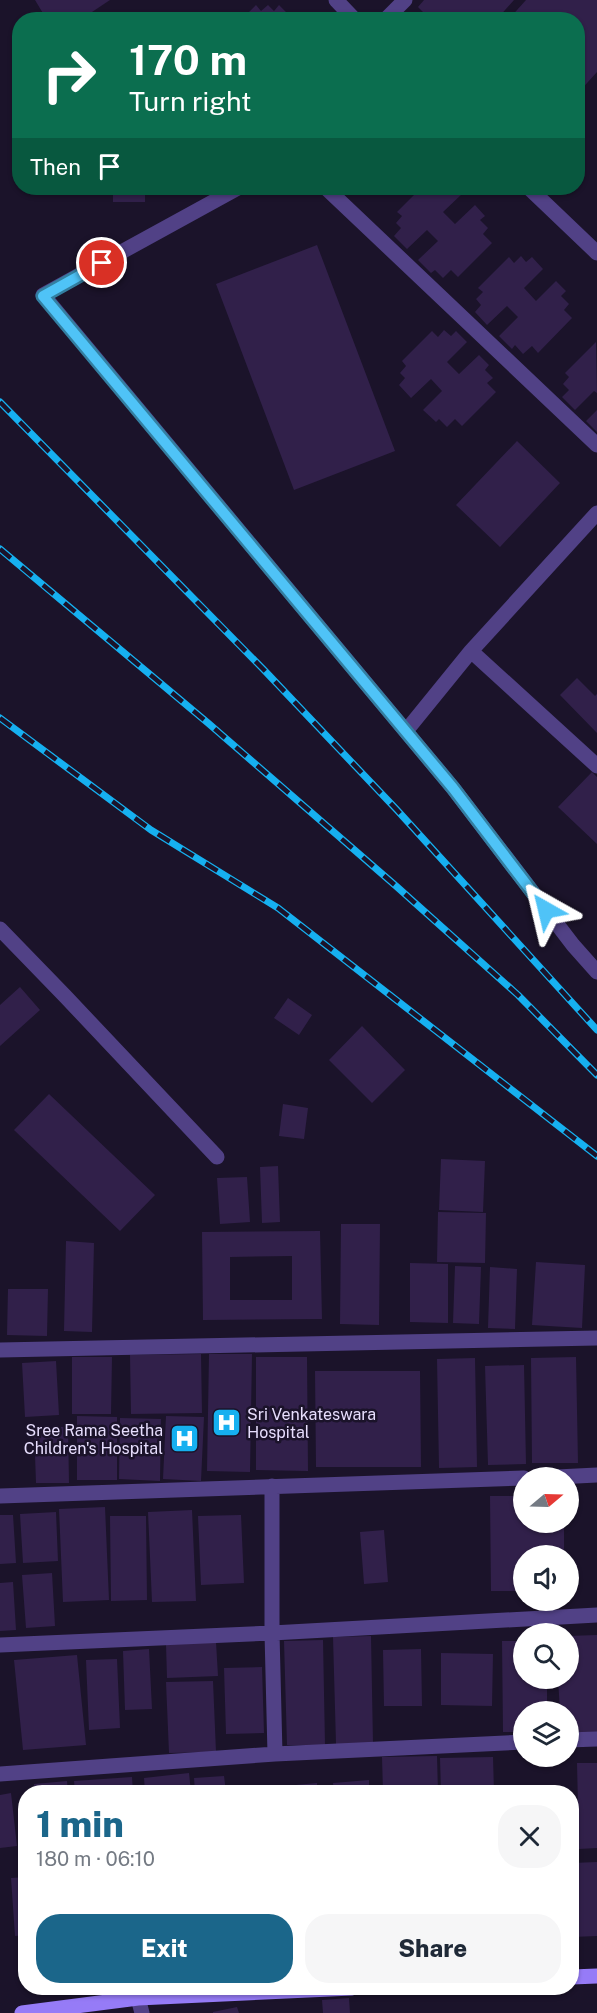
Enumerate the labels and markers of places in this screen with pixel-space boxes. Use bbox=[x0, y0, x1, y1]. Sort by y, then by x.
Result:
pin bbox=[76, 237, 127, 288]
place label: Sri Venkateswara Hospital bbox=[247, 1405, 376, 1442]
hospital icon: Sri Venkateswara Hospital bbox=[210, 1407, 242, 1439]
place label: Sree Rama Seetha Children's Hospital bbox=[24, 1421, 163, 1458]
hospital icon: Sree Rama Seetha Children's Hospital bbox=[168, 1423, 200, 1455]

